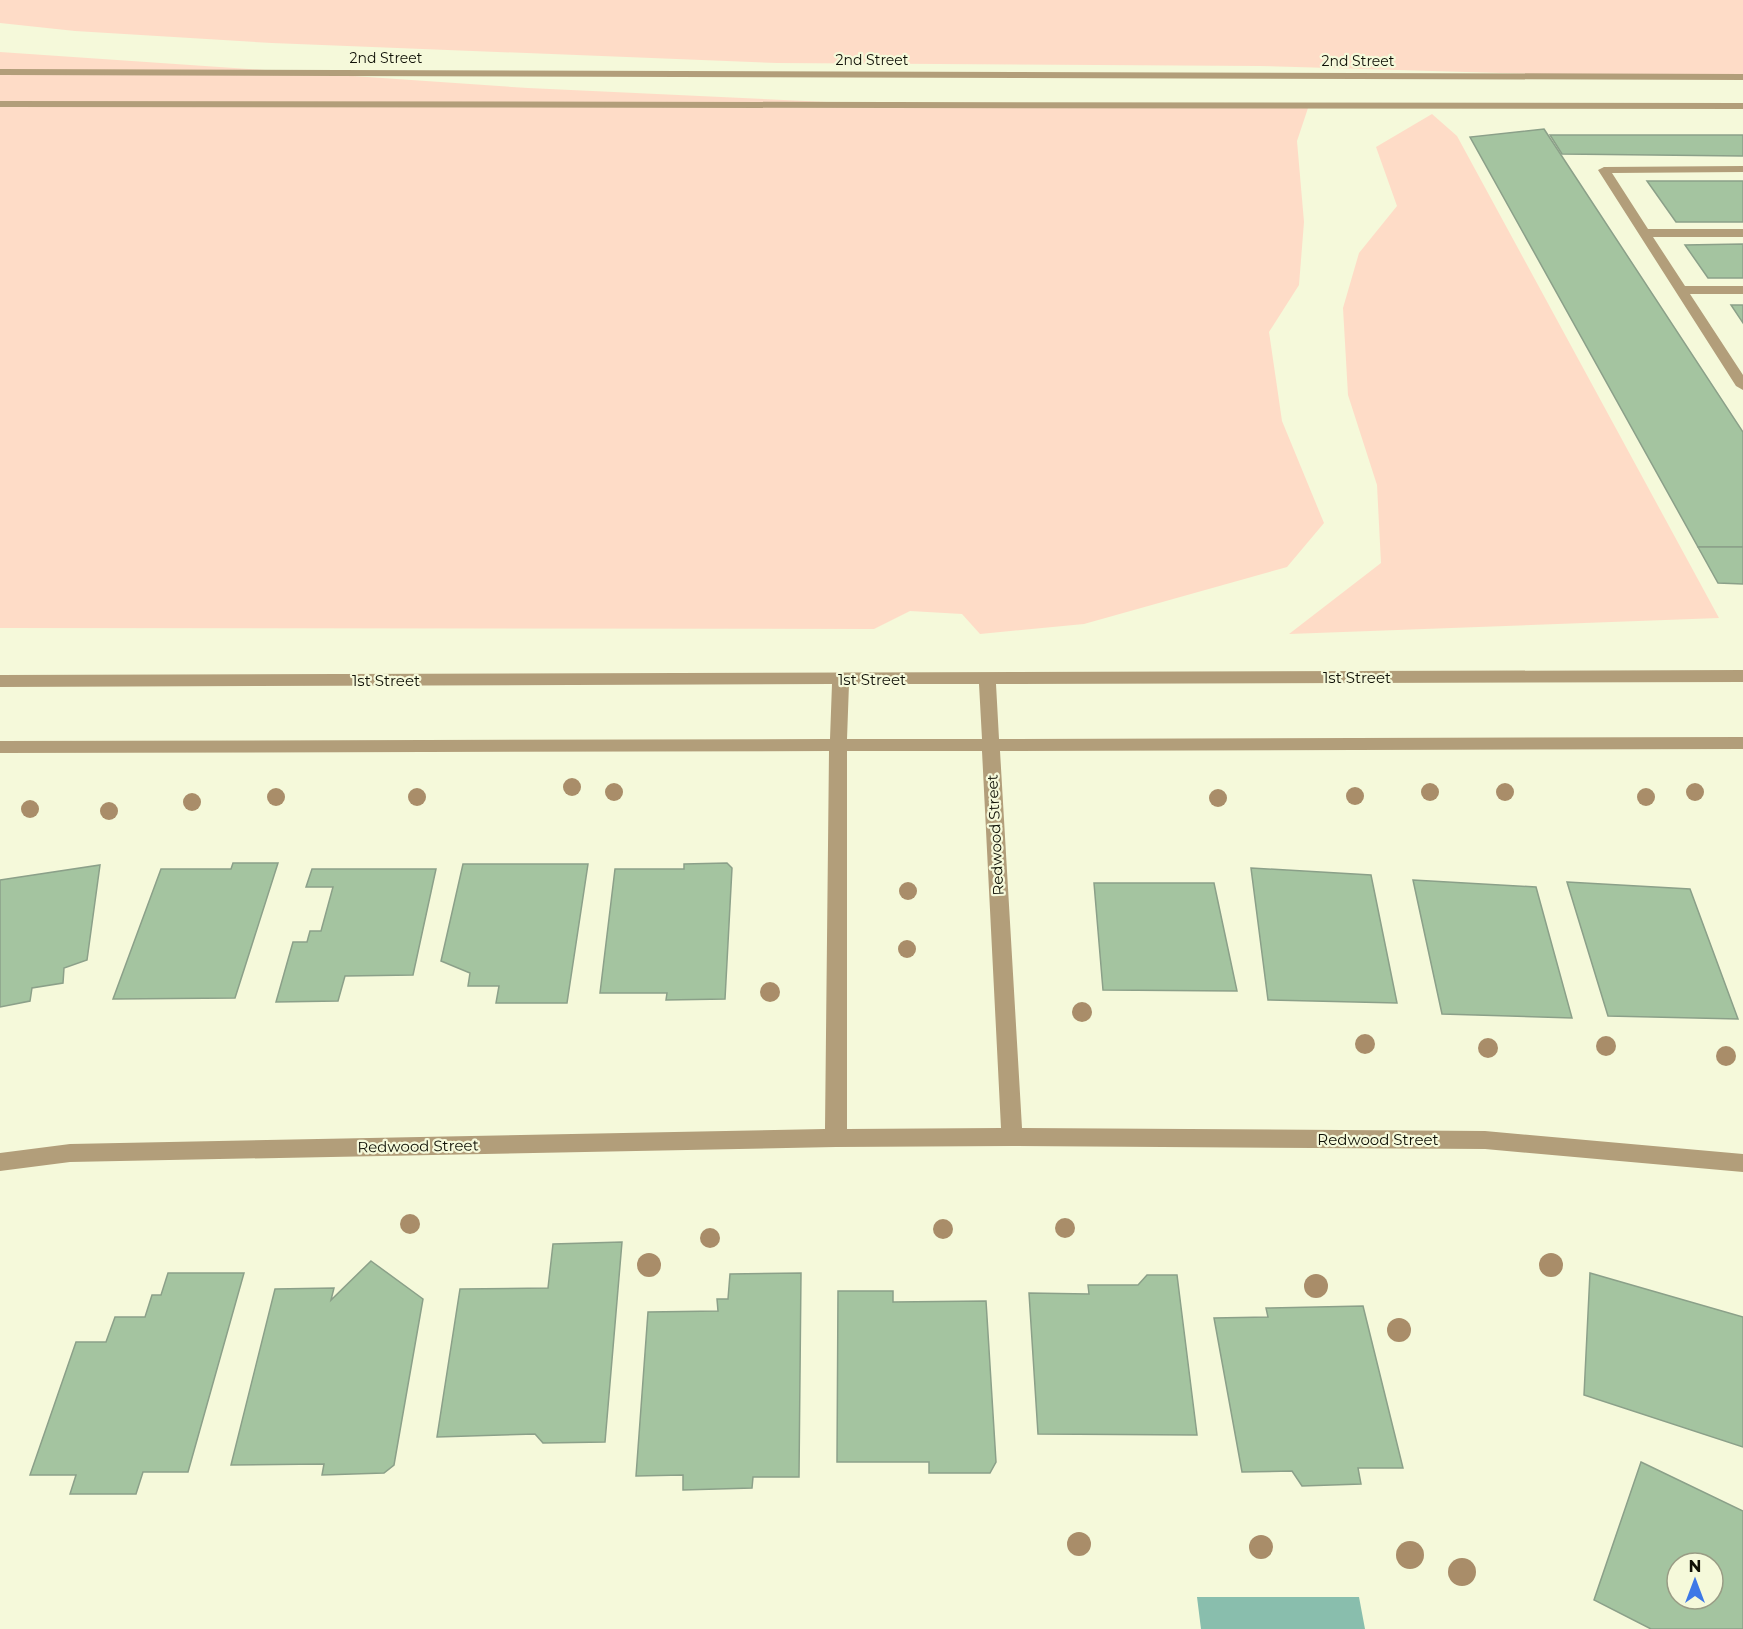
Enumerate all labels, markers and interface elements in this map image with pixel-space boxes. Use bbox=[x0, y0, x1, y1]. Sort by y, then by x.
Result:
street label: 2nd Street bbox=[350, 49, 423, 67]
street label: 2nd Street bbox=[836, 51, 909, 69]
street label: 2nd Street bbox=[1322, 52, 1395, 70]
street label: 1st Street bbox=[1323, 668, 1391, 687]
street label: 1st Street bbox=[838, 670, 906, 689]
street label: 1st Street bbox=[352, 671, 420, 690]
street label: Redwood Street bbox=[982, 774, 1008, 896]
street label: Redwood Street bbox=[1317, 1130, 1439, 1149]
street label: Redwood Street bbox=[357, 1135, 479, 1157]
north arrow bbox=[1665, 1551, 1725, 1611]
text: N bbox=[1689, 1557, 1701, 1576]

